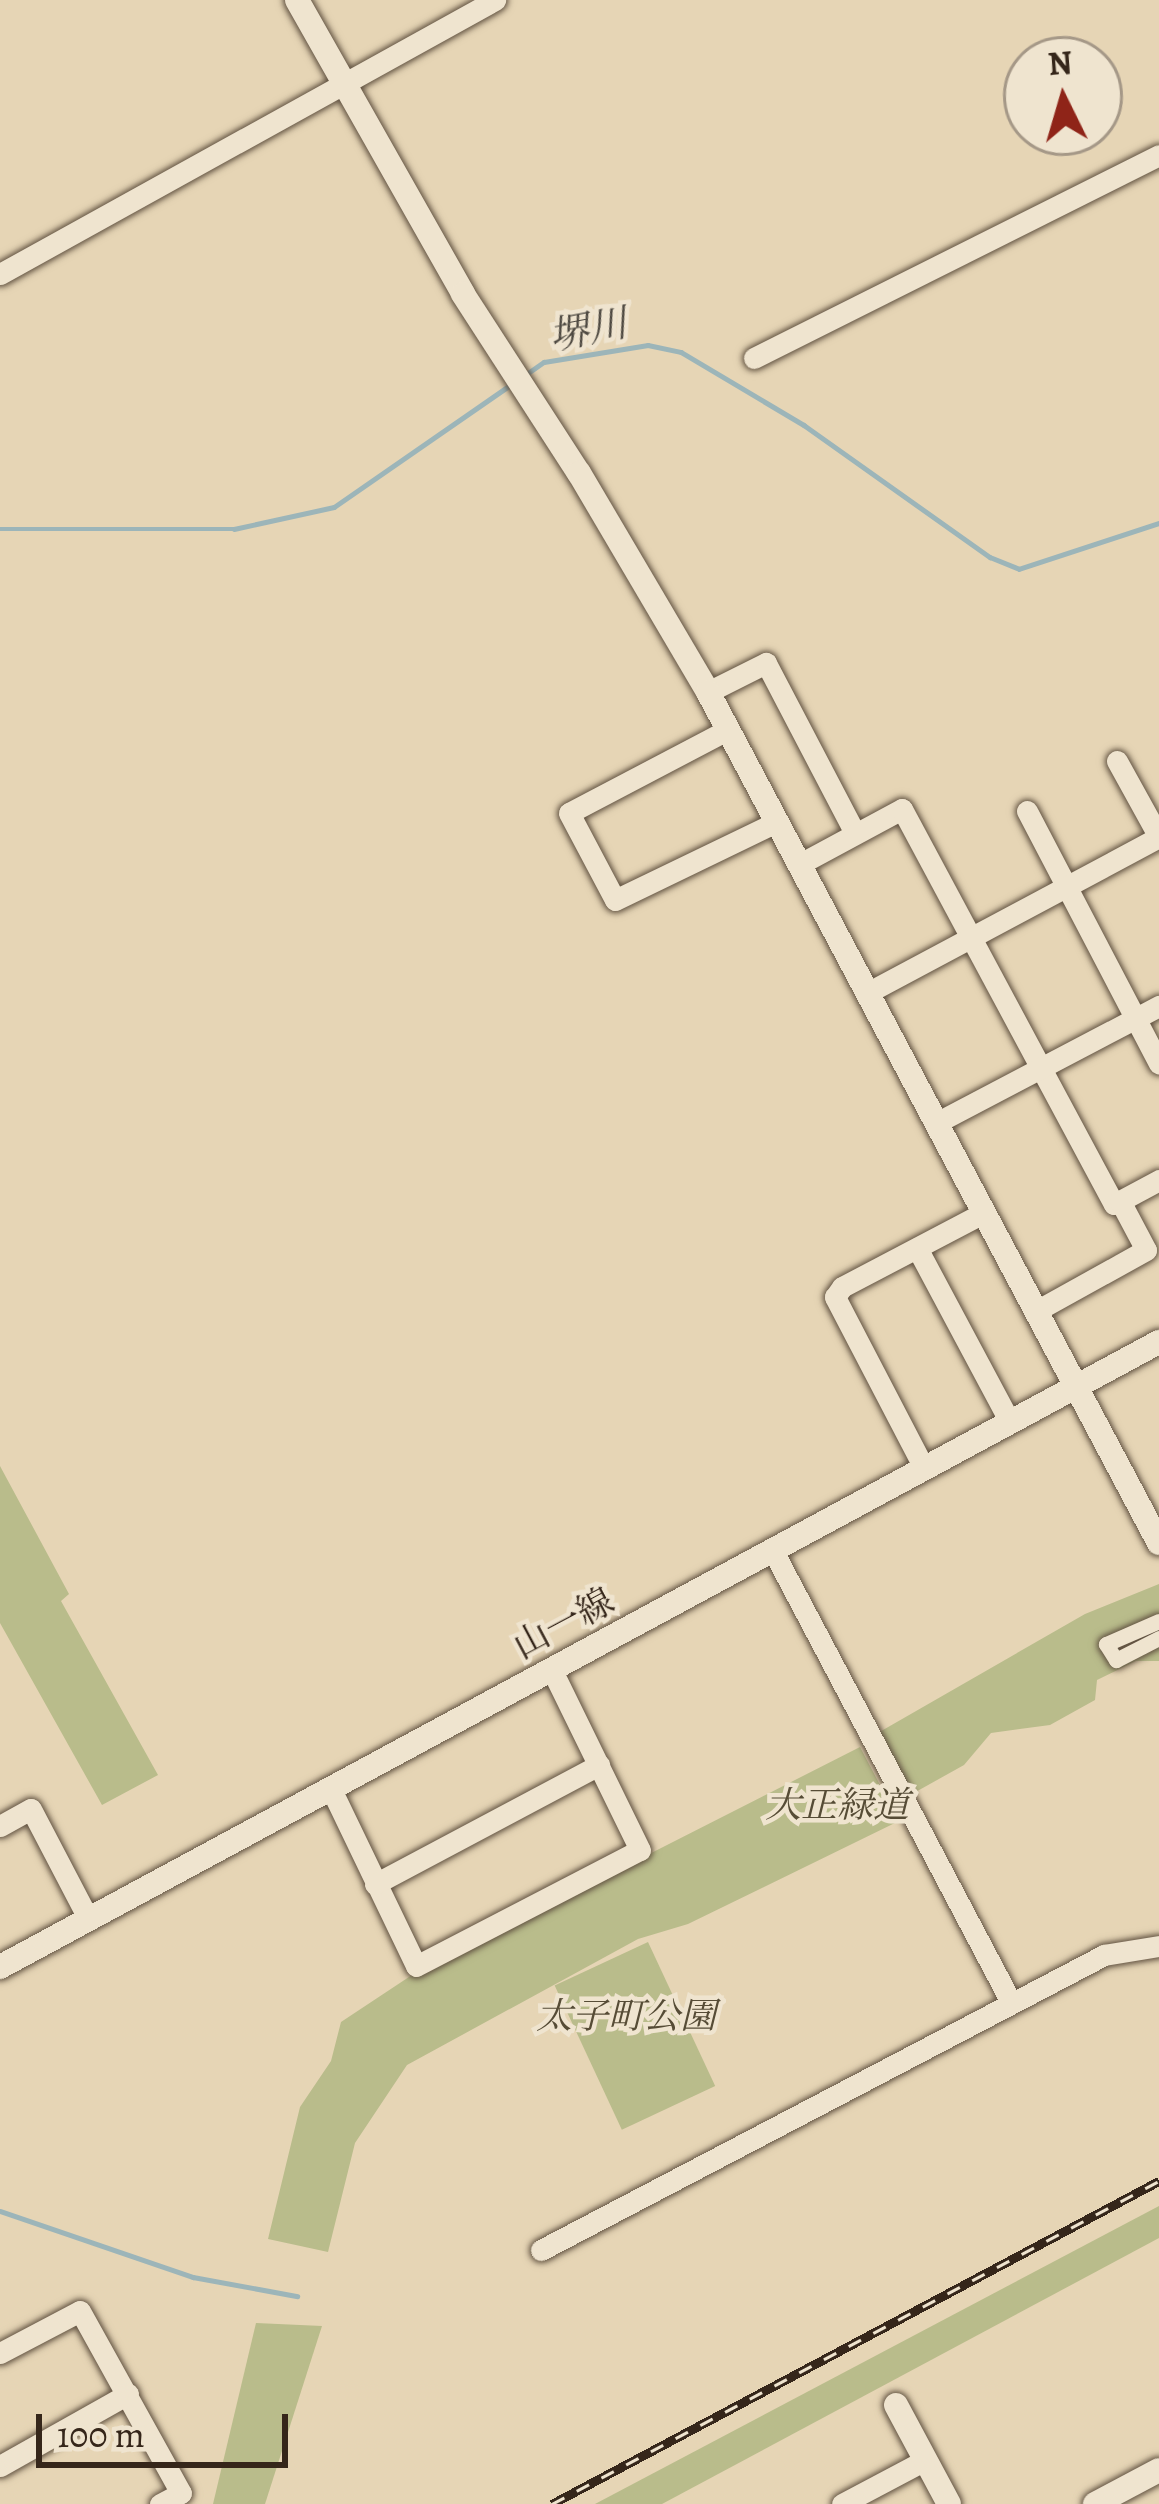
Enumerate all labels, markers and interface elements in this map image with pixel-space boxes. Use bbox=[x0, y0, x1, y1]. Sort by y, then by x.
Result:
north arrow bbox=[1003, 36, 1123, 156]
text: N bbox=[1046, 39, 1074, 86]
water label: 堺川 bbox=[545, 300, 631, 360]
street label: 山一線 bbox=[505, 1579, 621, 1667]
park label: 大正緑道 bbox=[765, 1783, 909, 1827]
park label: 太子町公園 bbox=[536, 1994, 716, 2038]
scale bar bbox=[42, 2390, 294, 2464]
text: 100 m bbox=[57, 2410, 145, 2459]

